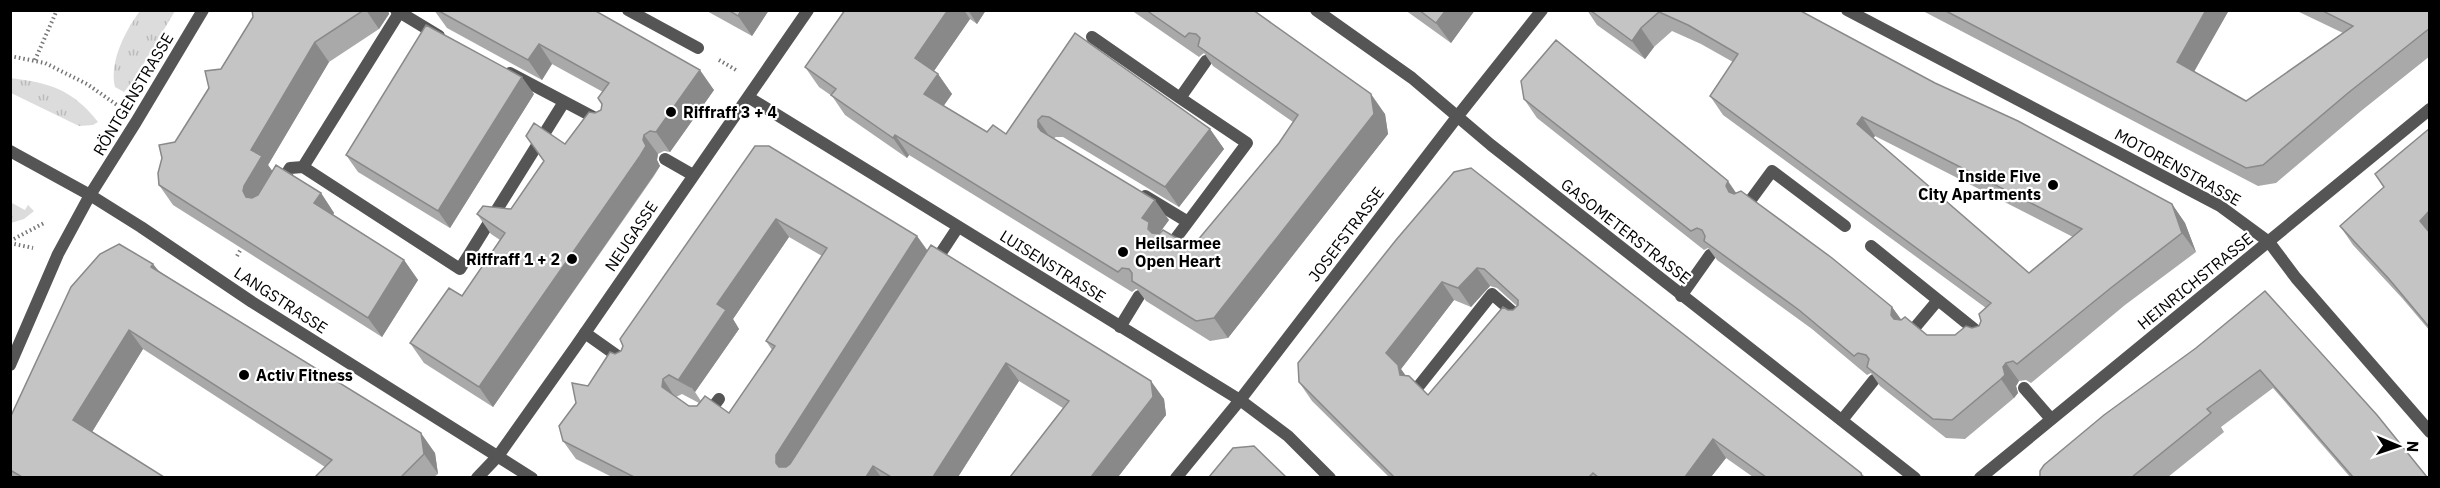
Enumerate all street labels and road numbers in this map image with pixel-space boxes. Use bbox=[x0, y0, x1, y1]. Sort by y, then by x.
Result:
street label: RÖNTGENSTRASSE bbox=[88, 29, 178, 159]
street label: MOTORENSTRASSE bbox=[2111, 124, 2245, 210]
street label: GASOMETERSTRASSE bbox=[1557, 174, 1695, 288]
street label: JOSEFSTRASSE bbox=[1304, 183, 1388, 285]
street label: NEUGASSE bbox=[600, 197, 662, 275]
street label: LUISENSTRASSE bbox=[996, 225, 1110, 307]
street label: HEINRICHSTRASSE bbox=[2133, 228, 2257, 334]
street label: LANGSTRASSE bbox=[230, 262, 332, 338]

